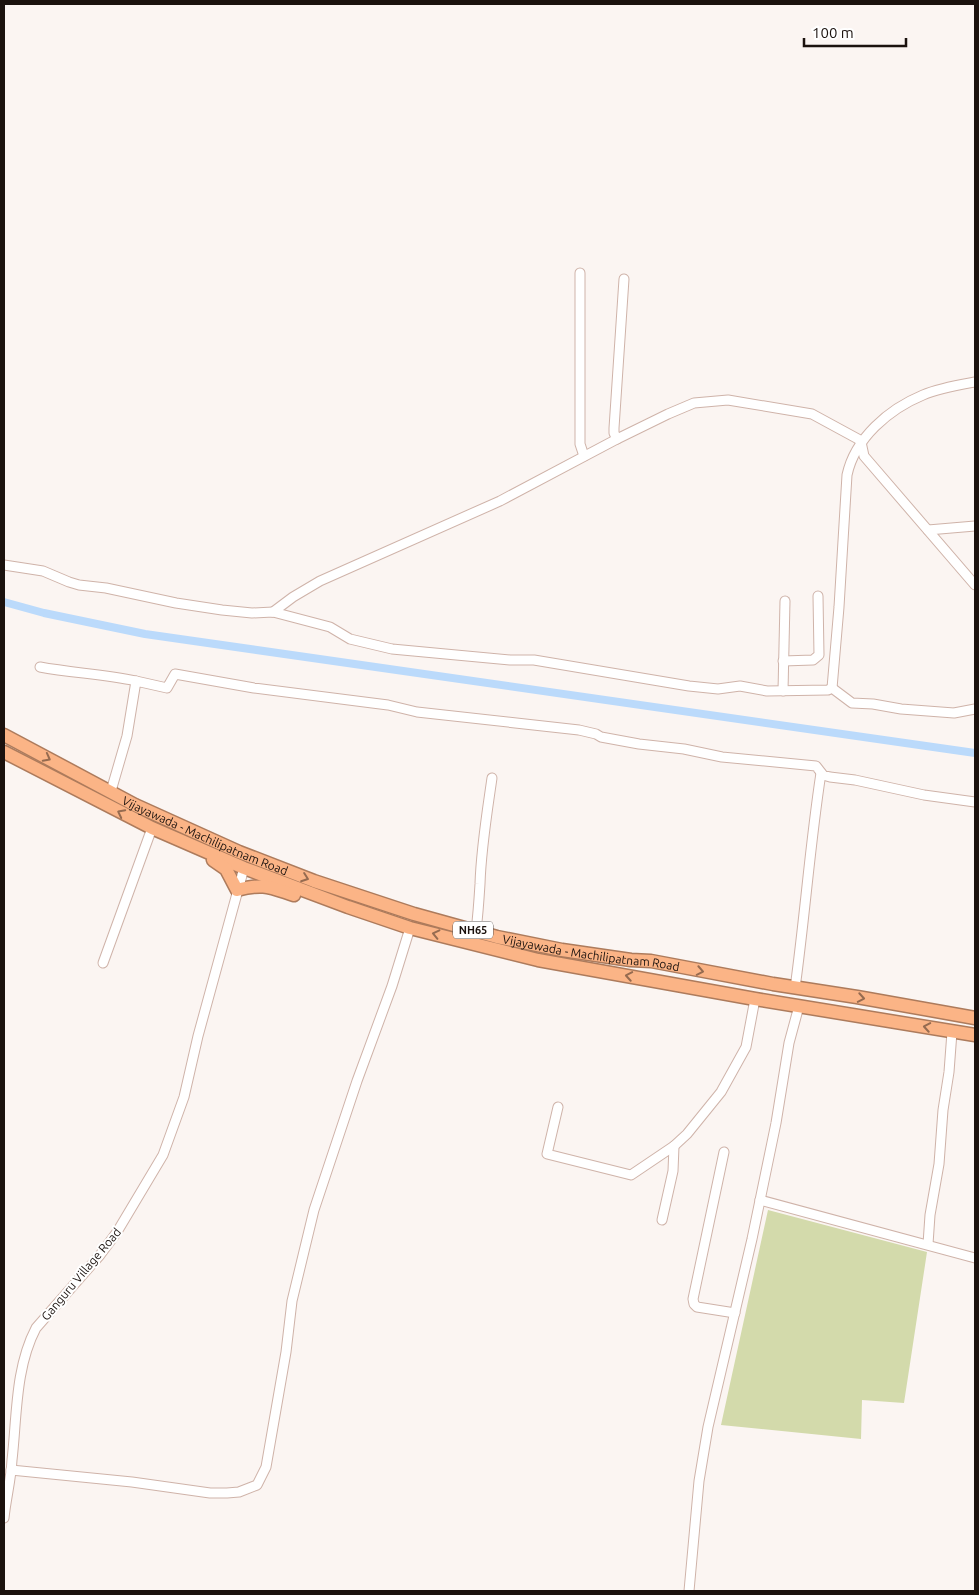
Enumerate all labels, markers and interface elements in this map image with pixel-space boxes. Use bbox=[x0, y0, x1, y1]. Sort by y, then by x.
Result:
scale bar bbox=[804, 15, 906, 47]
text: 100 m bbox=[812, 24, 854, 41]
one-way arrow bbox=[42, 752, 51, 762]
street label: Vijayawada - Machilipatnam Road bbox=[120, 793, 290, 877]
one-way arrow bbox=[117, 809, 126, 819]
one-way arrow bbox=[300, 872, 309, 882]
road number: NH65 bbox=[453, 922, 493, 938]
one-way arrow bbox=[432, 929, 441, 940]
street label: Vijayawada - Machilipatnam Road bbox=[501, 932, 681, 973]
one-way arrow bbox=[696, 965, 705, 975]
one-way arrow bbox=[625, 971, 633, 982]
one-way arrow bbox=[856, 992, 865, 1002]
one-way arrow bbox=[923, 1023, 931, 1033]
street label: Ganguru Village Road bbox=[39, 1225, 123, 1323]

